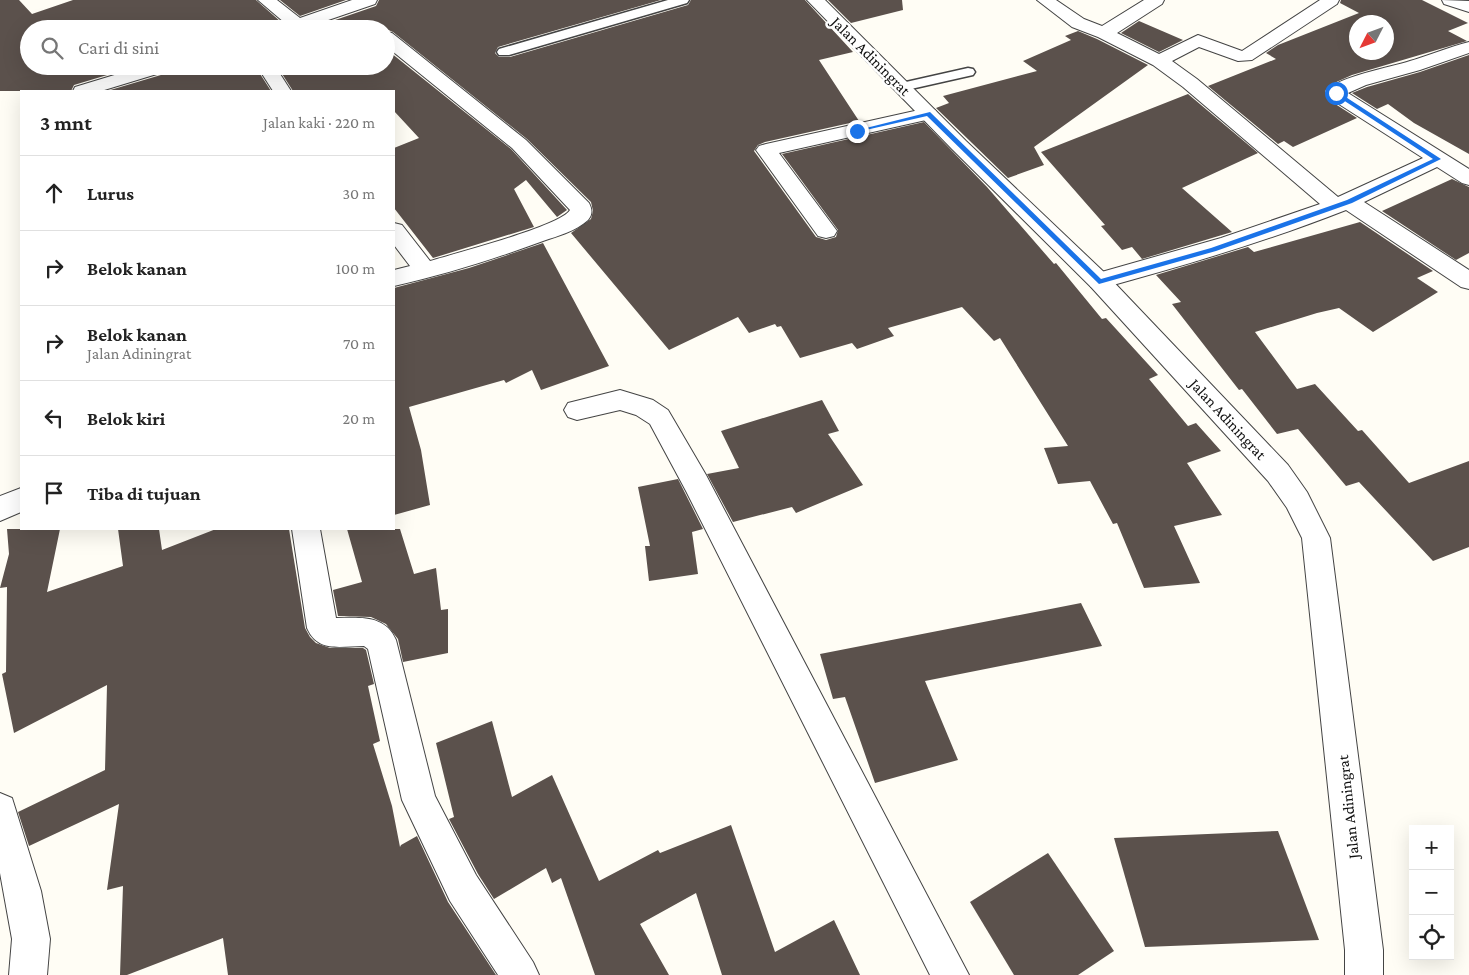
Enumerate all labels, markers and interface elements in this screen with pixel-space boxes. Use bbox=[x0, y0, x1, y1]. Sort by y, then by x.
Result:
street label: Jalan Adiningrat bbox=[826, 12, 914, 100]
north arrow bbox=[1349, 15, 1394, 60]
search box bbox=[20, 20, 395, 75]
icon: search bbox=[38, 34, 66, 62]
text: Cari di sini bbox=[78, 37, 159, 58]
route start bbox=[1325, 82, 1348, 105]
text: 3 mnt bbox=[40, 111, 92, 135]
text: Jalan kaki · 220 m bbox=[263, 114, 375, 131]
route end bbox=[846, 120, 869, 143]
icon: ahead bbox=[40, 179, 68, 207]
text: Lurus bbox=[87, 183, 134, 204]
text: 30 m bbox=[343, 185, 375, 202]
icon: right bbox=[40, 254, 68, 282]
text: Belok kanan bbox=[87, 258, 187, 279]
text: 100 m bbox=[336, 260, 375, 277]
text: Belok kanan bbox=[87, 324, 187, 345]
icon: right bbox=[40, 329, 68, 357]
text: 70 m bbox=[343, 335, 375, 352]
text: Jalan Adiningrat bbox=[87, 345, 191, 362]
street label: Jalan Adiningrat bbox=[1184, 374, 1270, 464]
icon: left bbox=[40, 404, 68, 432]
text: Belok kiri bbox=[87, 408, 165, 429]
text: 20 m bbox=[342, 410, 375, 427]
icon: arrive bbox=[40, 479, 68, 507]
text: Tiba di tujuan bbox=[87, 483, 201, 504]
street label: Jalan Adiningrat bbox=[1334, 753, 1363, 862]
map controls bbox=[1409, 825, 1454, 960]
button: + bbox=[1409, 825, 1454, 870]
button: − bbox=[1409, 870, 1454, 915]
button: locate bbox=[1409, 915, 1454, 960]

